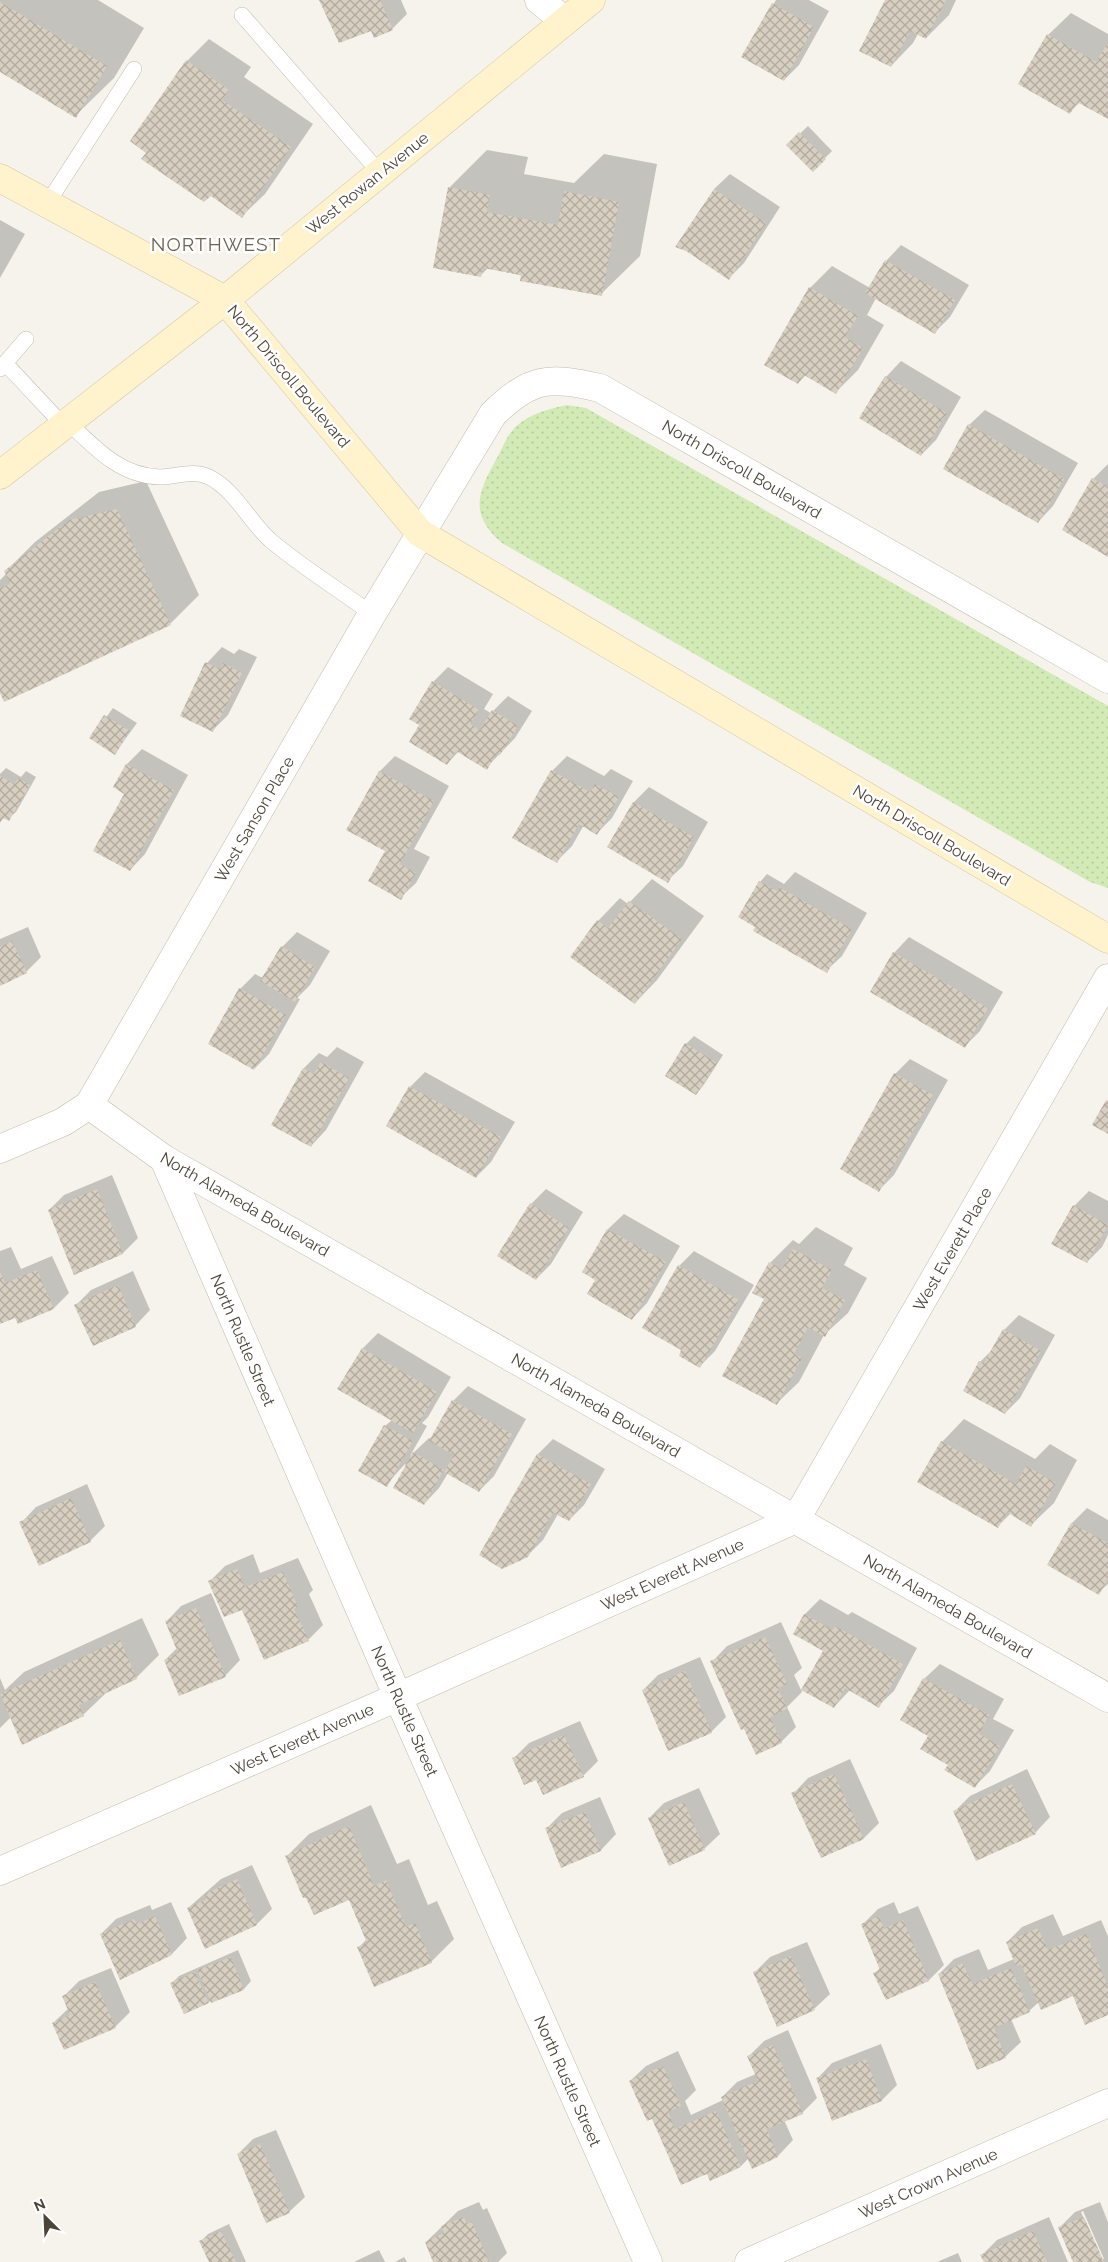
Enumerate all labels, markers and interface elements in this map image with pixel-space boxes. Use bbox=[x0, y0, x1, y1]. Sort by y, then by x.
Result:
street label: West Rowan Avenue bbox=[302, 128, 432, 239]
district label: NORTHWEST bbox=[151, 233, 281, 255]
street label: North Driscoll Boulevard bbox=[223, 301, 354, 452]
street label: North Driscoll Boulevard bbox=[659, 416, 825, 523]
street label: West Sanson Place bbox=[211, 753, 298, 885]
street label: North Driscoll Boulevard bbox=[849, 781, 1014, 890]
street label: North Alameda Boulevard bbox=[157, 1148, 333, 1261]
street label: West Everett Place bbox=[909, 1184, 996, 1315]
street label: North Rustle Street bbox=[206, 1271, 279, 1409]
street label: North Alameda Boulevard bbox=[508, 1349, 684, 1462]
street label: West Everett Avenue bbox=[598, 1534, 747, 1615]
street label: North Alameda Boulevard bbox=[860, 1550, 1036, 1663]
street label: North Rustle Street bbox=[367, 1643, 442, 1780]
street label: West Everett Avenue bbox=[228, 1699, 377, 1780]
street label: North Rustle Street bbox=[530, 2013, 605, 2150]
street label: West Crown Avenue bbox=[856, 2144, 1001, 2223]
north arrow bbox=[20, 2192, 70, 2242]
text: N bbox=[32, 2196, 48, 2215]

